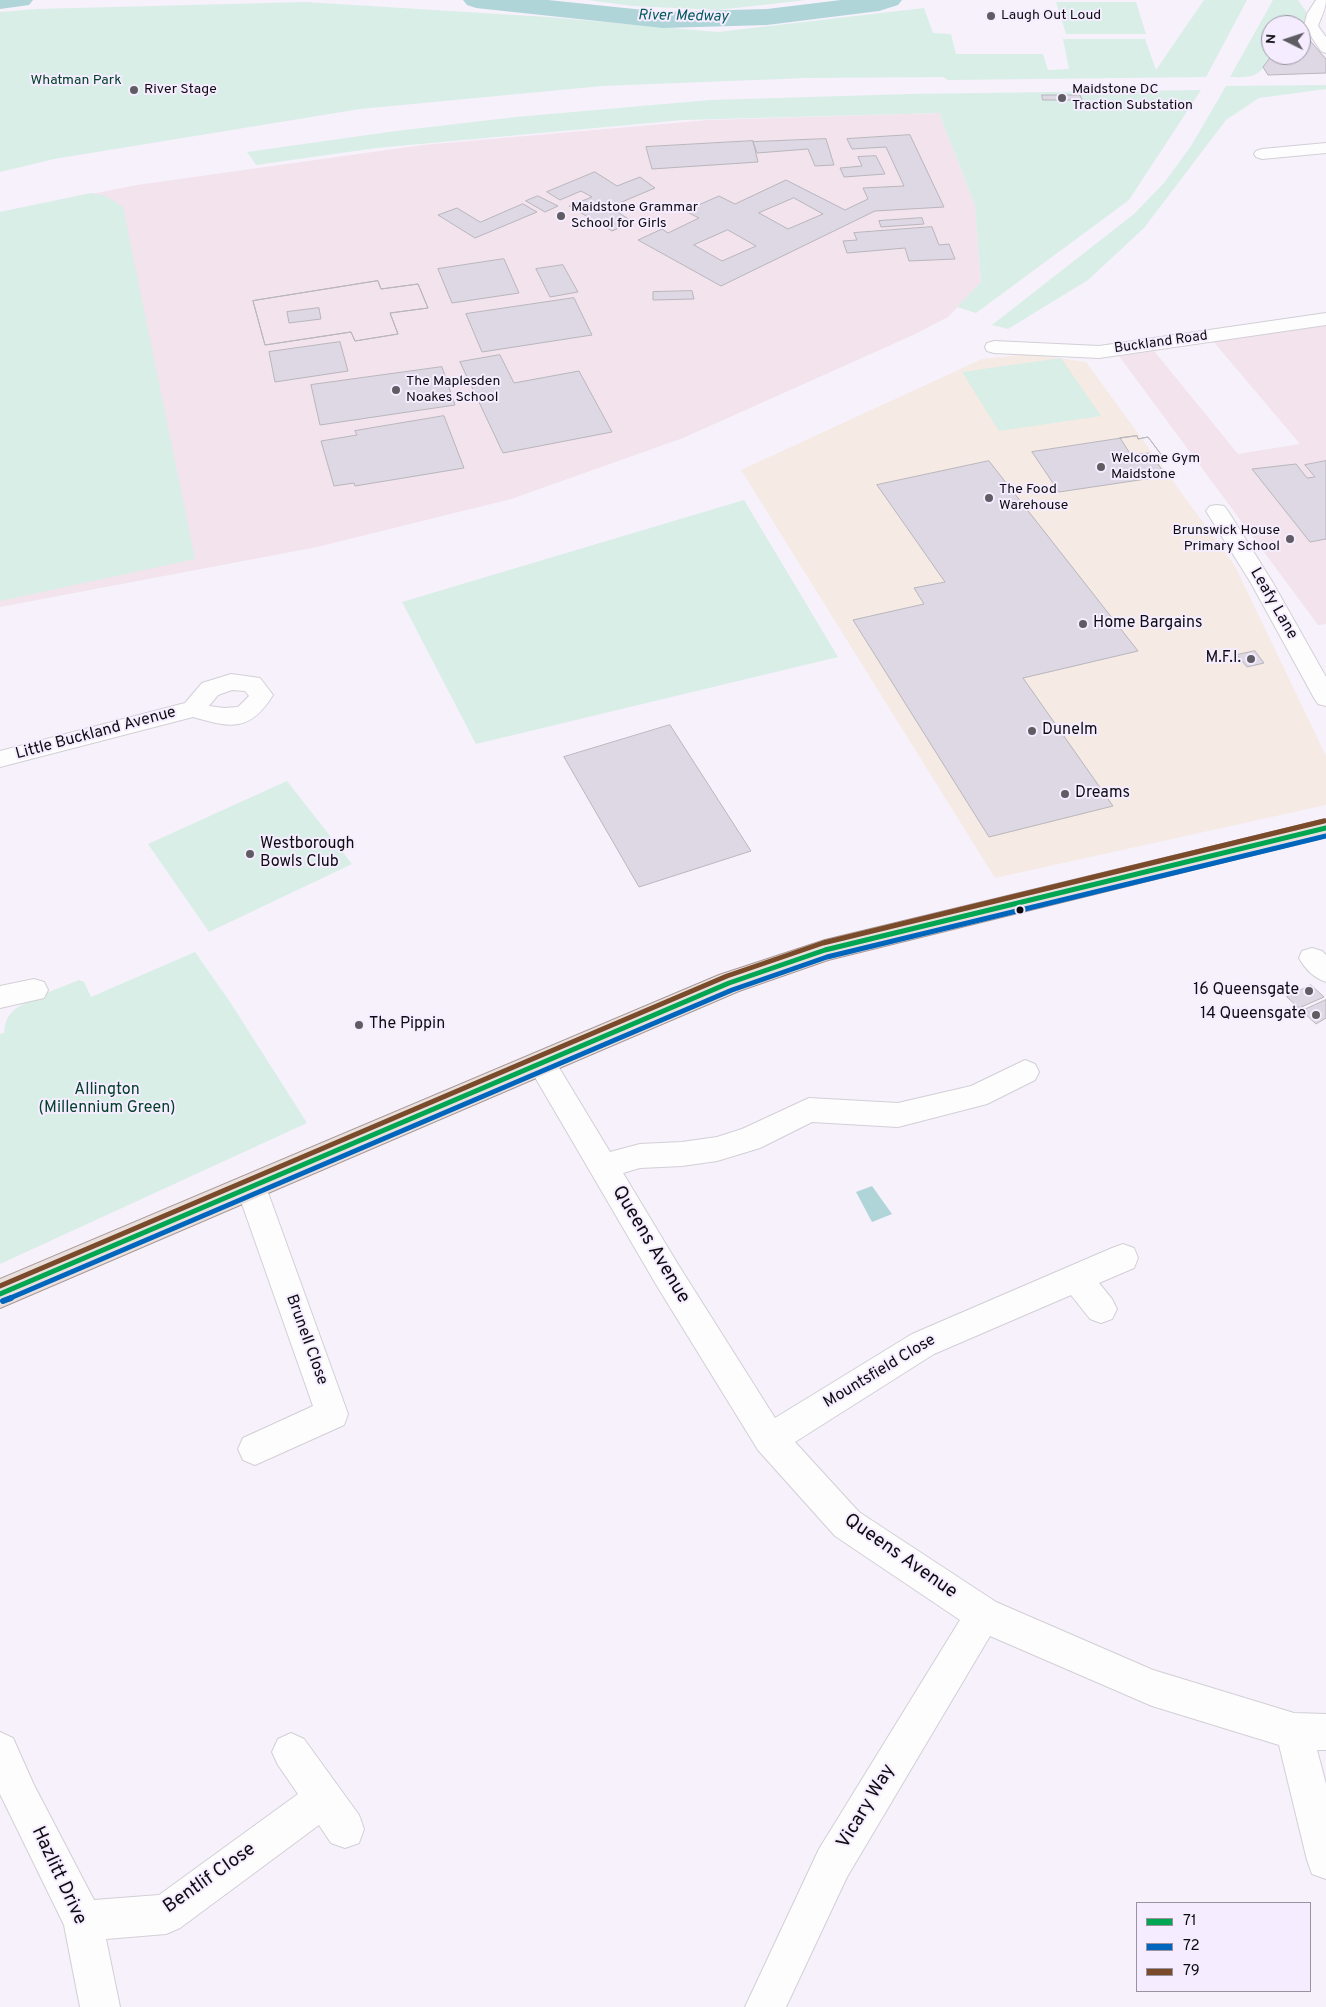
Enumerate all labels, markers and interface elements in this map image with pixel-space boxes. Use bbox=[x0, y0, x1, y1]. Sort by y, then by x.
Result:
water label: River Medway bbox=[638, 7, 728, 27]
place label: Laugh Out Loud bbox=[1001, 8, 1101, 24]
marker: Laugh Out Loud bbox=[985, 10, 997, 22]
north arrow bbox=[1261, 15, 1311, 65]
text: N bbox=[1263, 33, 1280, 45]
park label: Whatman Park bbox=[30, 73, 122, 89]
place label: River Stage bbox=[144, 82, 217, 98]
place label: Maidstone DC Traction Substation bbox=[1072, 82, 1193, 114]
marker: River Stage bbox=[128, 84, 140, 96]
marker: Maidstone DC Traction Substation bbox=[1056, 92, 1068, 104]
place label: Maidstone Grammar School for Girls bbox=[571, 200, 698, 232]
marker: Maidstone Grammar School for Girls bbox=[555, 210, 567, 222]
street label: Buckland Road bbox=[1113, 328, 1209, 358]
place label: The Maplesden Noakes School bbox=[406, 374, 500, 407]
marker: The Maplesden Noakes School bbox=[390, 384, 402, 396]
place label: Welcome Gym Maidstone bbox=[1111, 451, 1200, 484]
marker: Welcome Gym Maidstone bbox=[1095, 461, 1107, 473]
place label: The Food Warehouse bbox=[999, 482, 1068, 514]
marker: The Food Warehouse bbox=[983, 492, 995, 504]
place label: Brunswick House Primary School bbox=[1172, 523, 1280, 556]
marker: Brunswick House Primary School bbox=[1284, 533, 1296, 545]
street label: Leafy Lane bbox=[1245, 565, 1301, 643]
place label: Home Bargains bbox=[1093, 614, 1202, 634]
marker: Home Bargains bbox=[1077, 618, 1089, 630]
place label: M.F.I. bbox=[1205, 649, 1241, 669]
marker: M.F.I. bbox=[1245, 653, 1257, 665]
street label: Little Buckland Avenue bbox=[14, 703, 178, 765]
place label: Dunelm bbox=[1042, 721, 1098, 741]
marker: Dunelm bbox=[1026, 725, 1038, 737]
place label: Dreams bbox=[1075, 784, 1130, 804]
marker: Dreams bbox=[1059, 788, 1071, 800]
place label: Westborough Bowls Club bbox=[260, 835, 354, 873]
marker: Westborough Bowls Club bbox=[244, 848, 256, 860]
unlabelled marker bbox=[1015, 905, 1025, 915]
place label: 16 Queensgate bbox=[1193, 981, 1299, 1001]
marker: 16 Queensgate bbox=[1303, 985, 1315, 997]
place label: 14 Queensgate bbox=[1200, 1005, 1306, 1025]
marker: 14 Queensgate bbox=[1310, 1009, 1322, 1021]
place label: The Pippin bbox=[369, 1015, 445, 1035]
marker: The Pippin bbox=[353, 1019, 365, 1031]
park label: Allington (Millennium Green) bbox=[39, 1081, 175, 1119]
street label: Queens Avenue bbox=[606, 1182, 694, 1308]
street label: Brunell Close bbox=[281, 1292, 331, 1388]
street label: Mountsfield Close bbox=[821, 1331, 939, 1413]
street label: Queens Avenue bbox=[839, 1510, 961, 1604]
street label: Vicary Way bbox=[833, 1761, 901, 1853]
street label: Hazlitt Drive bbox=[25, 1823, 91, 1929]
street label: Bentlif Close bbox=[159, 1839, 261, 1919]
legend bbox=[1136, 1902, 1311, 1992]
text: 71 bbox=[1183, 1912, 1197, 1931]
text: 72 bbox=[1183, 1937, 1200, 1956]
text: 79 bbox=[1183, 1962, 1200, 1981]

